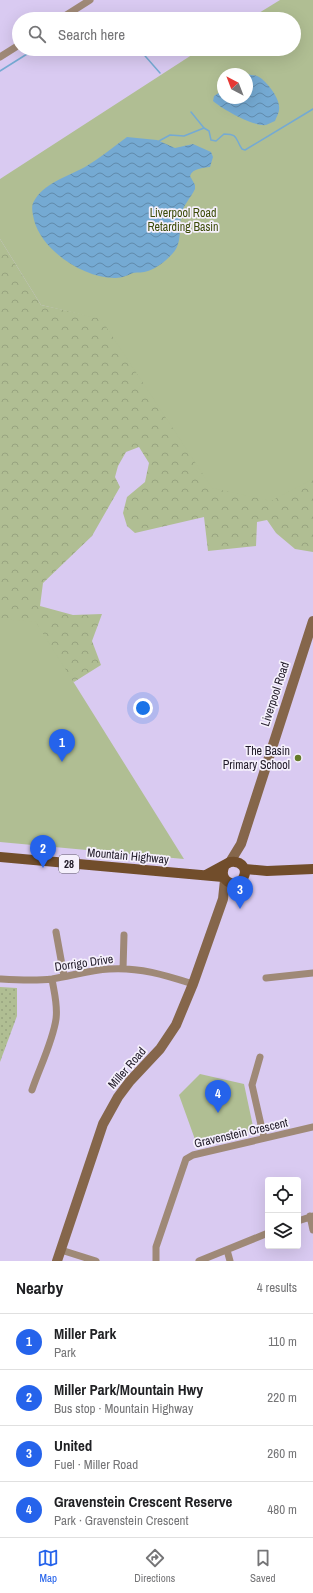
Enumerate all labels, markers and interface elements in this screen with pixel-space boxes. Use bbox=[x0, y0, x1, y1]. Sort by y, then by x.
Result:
search box bbox=[12, 12, 301, 56]
icon: search bbox=[26, 23, 48, 45]
text: Search here bbox=[58, 24, 125, 45]
north arrow bbox=[217, 68, 253, 104]
park label: Liverpool Road Retarding Basin bbox=[147, 205, 219, 235]
street label: Liverpool Road bbox=[257, 660, 293, 728]
your location bbox=[133, 698, 153, 718]
pin: 1 bbox=[49, 729, 75, 762]
place label: The Basin Primary School bbox=[223, 743, 290, 773]
marker: The Basin Primary School bbox=[293, 753, 303, 763]
pin: 2 bbox=[30, 835, 56, 868]
street label: Mountain Highway bbox=[86, 844, 170, 868]
road number: 28 bbox=[59, 855, 79, 873]
pin: 3 bbox=[227, 876, 253, 909]
street label: Dorrigo Drive bbox=[54, 951, 114, 975]
street label: Miller Road bbox=[104, 1044, 150, 1092]
pin: 4 bbox=[205, 1080, 231, 1113]
street label: Gravenstein Crescent bbox=[193, 1114, 290, 1152]
map controls bbox=[265, 1177, 301, 1249]
button: locate bbox=[265, 1177, 301, 1213]
button: layers bbox=[265, 1213, 301, 1249]
text: Nearby bbox=[16, 1276, 63, 1299]
text: 4 results bbox=[257, 1279, 297, 1296]
text: Miller Park bbox=[54, 1323, 116, 1344]
text: 1 bbox=[26, 1333, 32, 1350]
text: 110 m bbox=[268, 1333, 297, 1350]
text: Park bbox=[54, 1344, 76, 1361]
text: Miller Park/Mountain Hwy bbox=[54, 1379, 203, 1400]
text: 2 bbox=[26, 1389, 32, 1406]
text: 220 m bbox=[267, 1389, 297, 1406]
text: Bus stop · Mountain Highway bbox=[54, 1400, 193, 1417]
text: United bbox=[54, 1435, 92, 1456]
text: 3 bbox=[26, 1445, 32, 1462]
text: 260 m bbox=[267, 1445, 297, 1462]
text: Fuel · Miller Road bbox=[54, 1456, 138, 1473]
text: Gravenstein Crescent Reserve bbox=[54, 1491, 232, 1512]
text: 4 bbox=[26, 1501, 32, 1518]
text: 480 m bbox=[267, 1501, 297, 1518]
text: Park · Gravenstein Crescent bbox=[54, 1512, 189, 1529]
tab: Map bbox=[37, 1547, 59, 1585]
tab: Directions bbox=[134, 1547, 175, 1585]
tab: Saved bbox=[250, 1547, 276, 1585]

